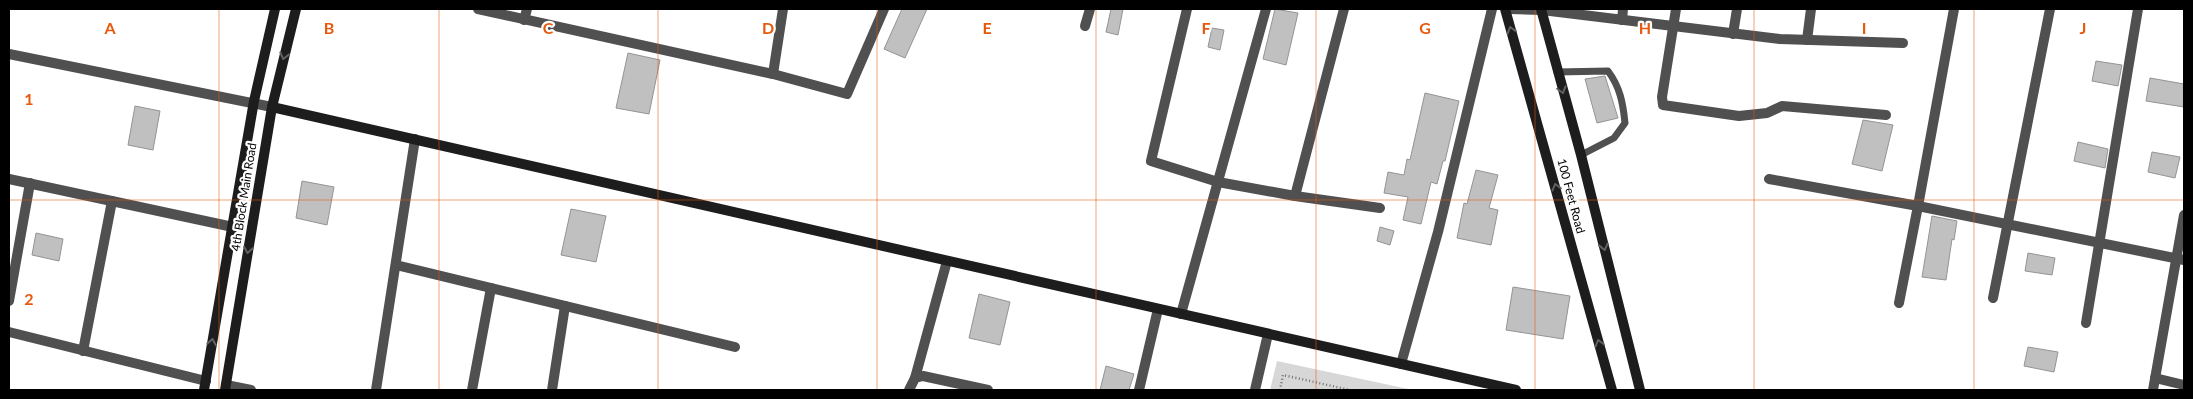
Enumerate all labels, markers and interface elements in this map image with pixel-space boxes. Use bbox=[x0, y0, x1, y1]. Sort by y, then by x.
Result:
text: A bbox=[103, 18, 116, 37]
text: B bbox=[324, 18, 334, 37]
text: C bbox=[543, 18, 554, 37]
text: D bbox=[762, 18, 774, 37]
text: E bbox=[982, 18, 992, 37]
text: F bbox=[1201, 18, 1211, 37]
text: G bbox=[1419, 18, 1431, 37]
text: H bbox=[1639, 18, 1651, 37]
text: I bbox=[1862, 18, 1866, 37]
text: J bbox=[2080, 18, 2086, 37]
one-way arrow bbox=[1507, 27, 1517, 35]
one-way arrow bbox=[280, 52, 290, 60]
one-way arrow bbox=[1556, 85, 1567, 94]
text: 1 bbox=[24, 89, 34, 108]
street label: 4th Block Main Road bbox=[228, 142, 259, 252]
street label: 100 Feet Road bbox=[1554, 157, 1589, 235]
one-way arrow bbox=[1551, 183, 1561, 191]
one-way arrow bbox=[1598, 242, 1609, 251]
one-way arrow bbox=[243, 246, 254, 254]
text: 2 bbox=[24, 289, 34, 308]
one-way arrow bbox=[207, 338, 217, 347]
one-way arrow bbox=[1594, 339, 1605, 348]

